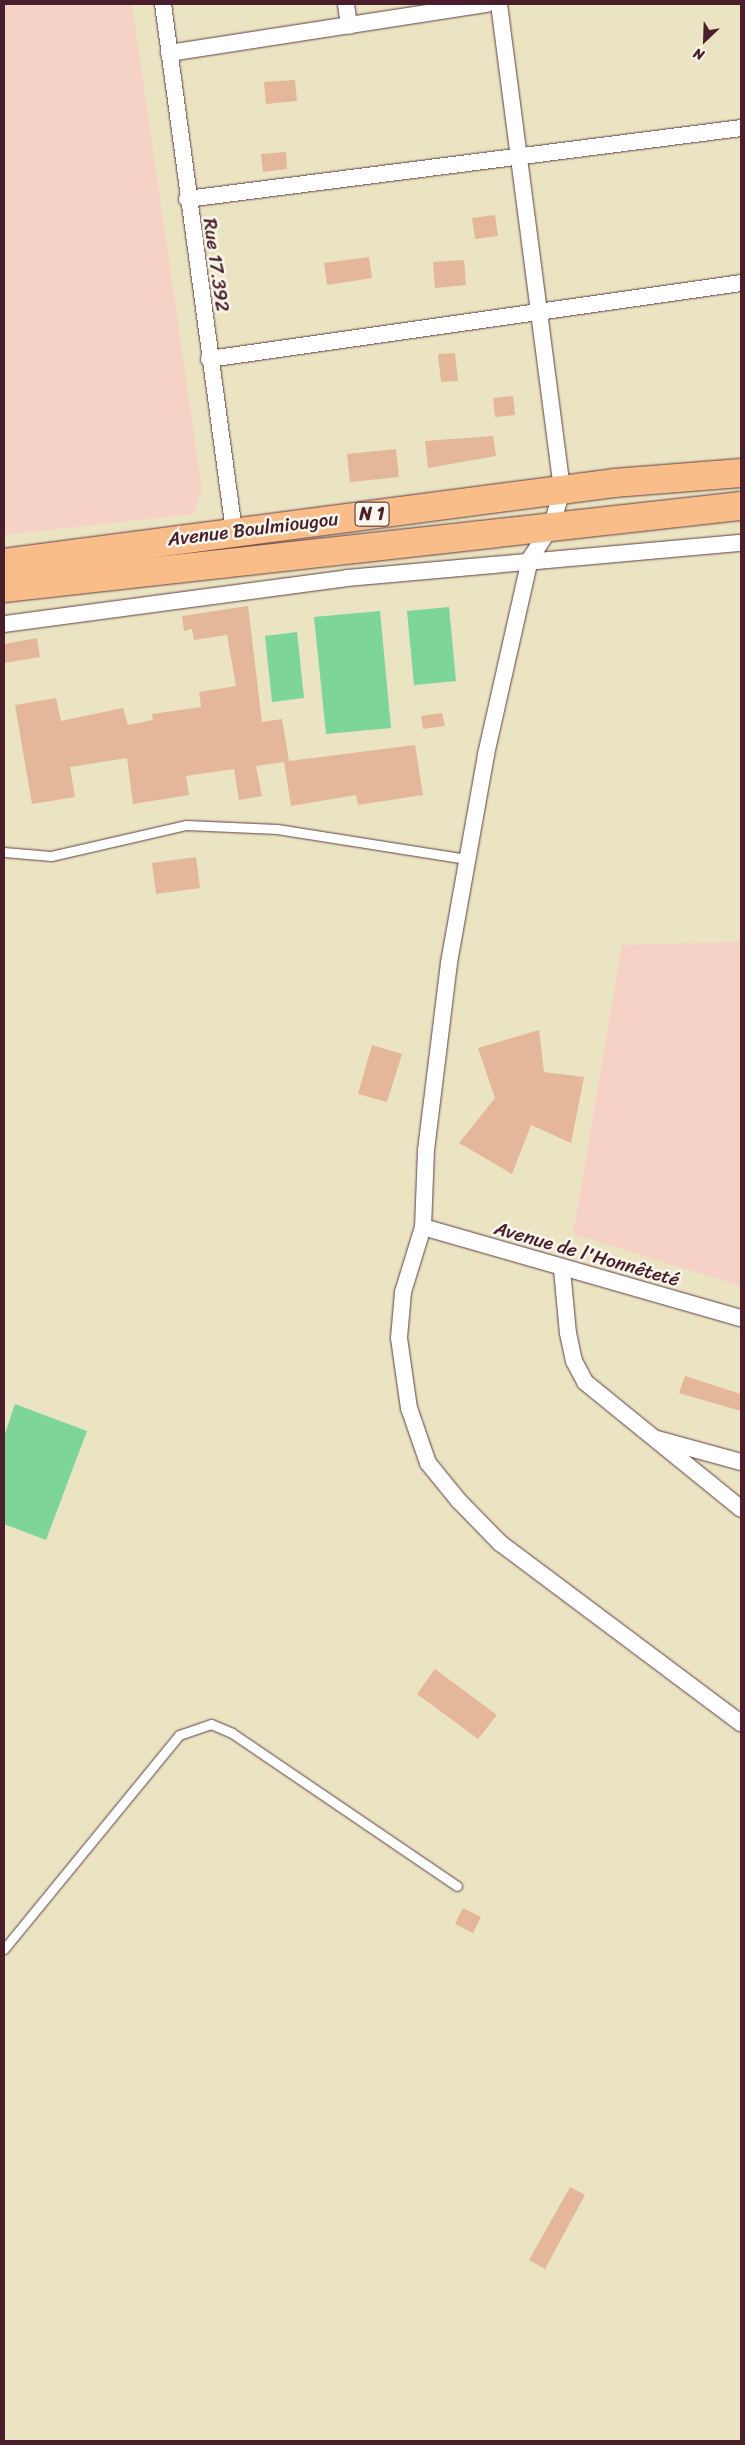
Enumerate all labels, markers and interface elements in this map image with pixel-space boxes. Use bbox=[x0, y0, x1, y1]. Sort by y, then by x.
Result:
north arrow bbox=[680, 15, 730, 65]
text: N bbox=[689, 41, 708, 68]
street label: Rue 17.392 bbox=[198, 217, 234, 313]
road number: N 1 bbox=[354, 498, 390, 530]
street label: Avenue Boulmiougou bbox=[166, 507, 340, 551]
street label: Avenue de l'Honnêteté bbox=[491, 1217, 683, 1291]

